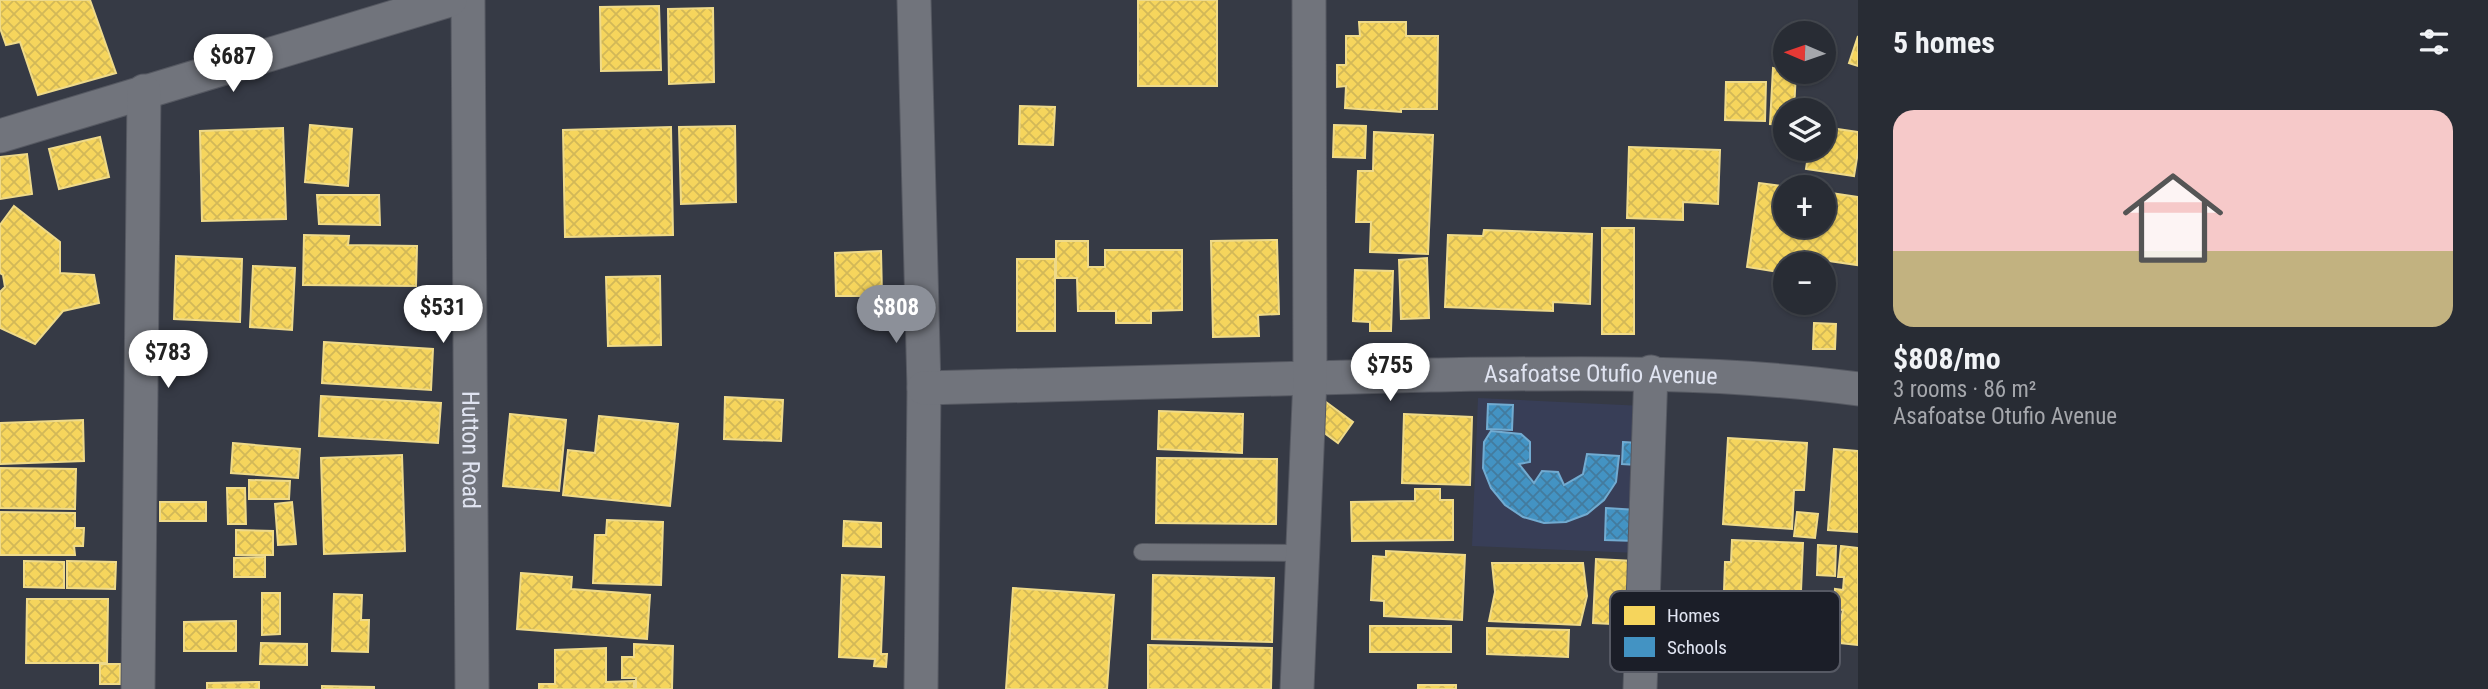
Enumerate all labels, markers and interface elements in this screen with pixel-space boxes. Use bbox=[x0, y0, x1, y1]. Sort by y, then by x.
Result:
north arrow bbox=[1773, 21, 1836, 84]
map controls bbox=[1773, 21, 1836, 315]
icon: filters bbox=[2415, 23, 2453, 61]
text: 5 homes bbox=[1893, 25, 1995, 60]
pin: $687 bbox=[192, 34, 274, 94]
text: $687 bbox=[210, 43, 256, 70]
button: layers bbox=[1773, 98, 1836, 161]
icon: home bbox=[2110, 155, 2236, 281]
button: + bbox=[1773, 175, 1836, 238]
button: − bbox=[1773, 252, 1836, 315]
pin: $531 bbox=[402, 286, 484, 345]
pin: $808 bbox=[855, 286, 937, 345]
text: $531 bbox=[420, 294, 466, 321]
text: $808 bbox=[873, 294, 919, 321]
pin: $783 bbox=[127, 330, 209, 390]
text: $783 bbox=[145, 339, 191, 366]
text: $808/mo bbox=[1893, 341, 2001, 376]
pin: $755 bbox=[1349, 344, 1431, 403]
text: $755 bbox=[1367, 352, 1413, 379]
street label: Asafoatse Otufio Avenue bbox=[1484, 360, 1718, 391]
text: 3 rooms · 86 m² bbox=[1893, 376, 2036, 403]
street label: Hutton Road bbox=[456, 391, 485, 509]
text: Asafoatse Otufio Avenue bbox=[1893, 403, 2117, 430]
legend bbox=[1610, 591, 1840, 672]
text: Homes bbox=[1667, 604, 1720, 627]
text: Schools bbox=[1667, 636, 1727, 659]

